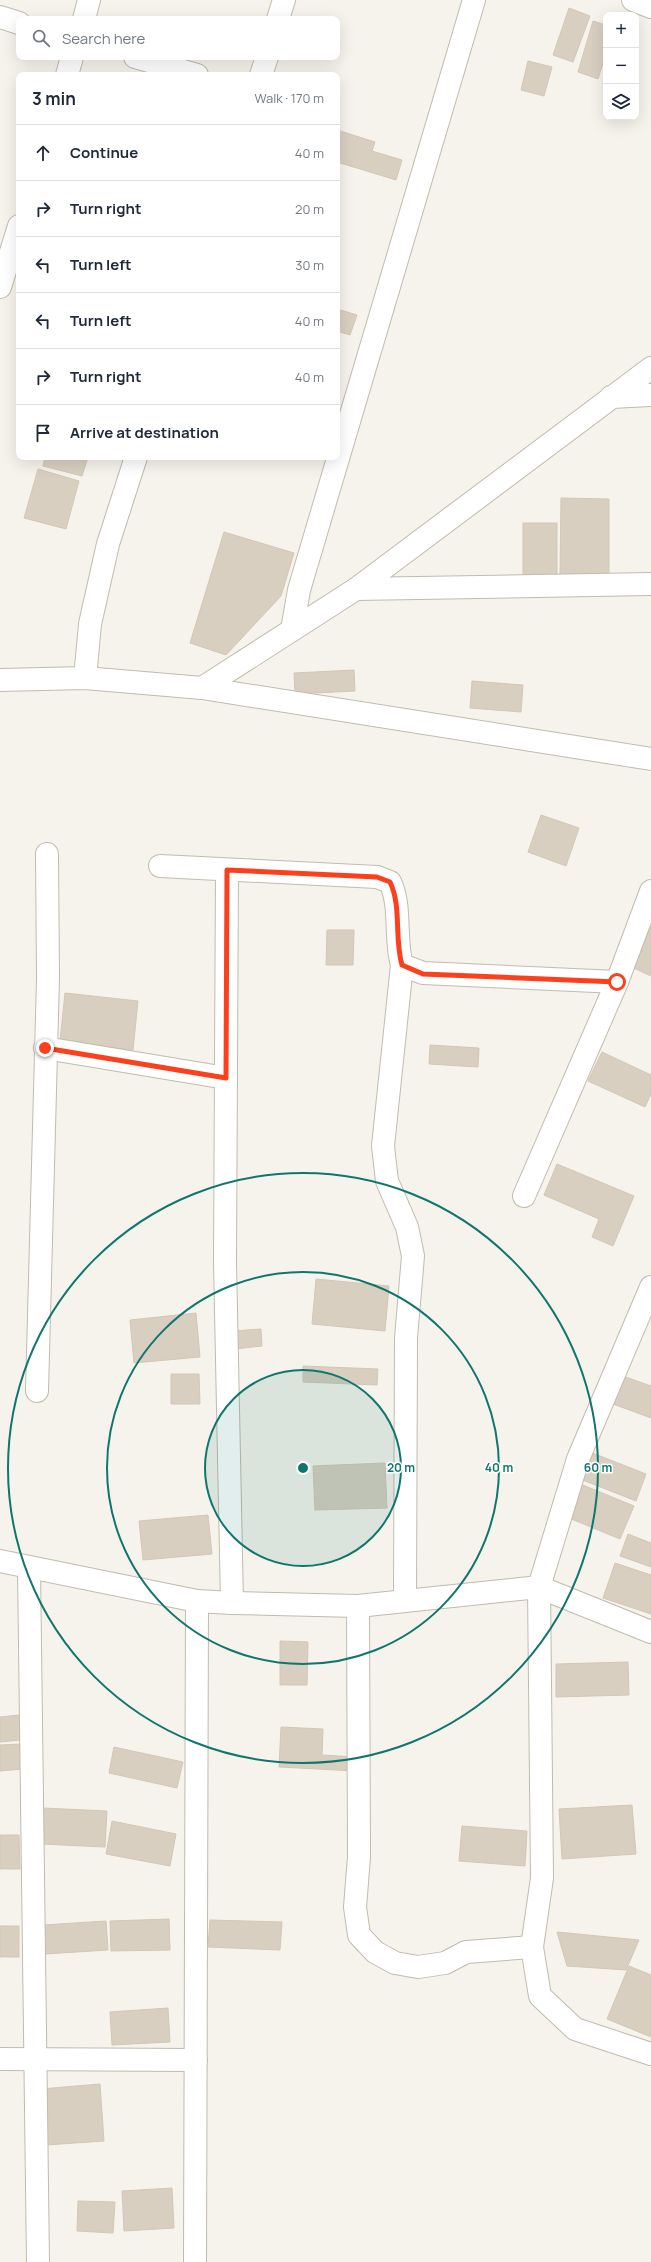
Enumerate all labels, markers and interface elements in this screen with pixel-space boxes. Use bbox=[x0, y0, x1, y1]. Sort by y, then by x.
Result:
map controls bbox=[603, 12, 639, 120]
button: + bbox=[603, 12, 639, 48]
search box bbox=[16, 16, 340, 60]
icon: search bbox=[30, 27, 52, 49]
text: Search here bbox=[62, 28, 145, 49]
button: − bbox=[603, 48, 639, 84]
button: layers bbox=[603, 84, 639, 120]
text: 3 min bbox=[32, 87, 76, 110]
text: Walk · 170 m bbox=[254, 89, 324, 107]
icon: ahead bbox=[32, 142, 54, 164]
text: Continue bbox=[70, 142, 138, 163]
text: 40 m bbox=[295, 144, 324, 162]
icon: right bbox=[32, 198, 54, 220]
text: Turn right bbox=[70, 198, 141, 219]
text: 20 m bbox=[295, 200, 324, 218]
icon: left bbox=[32, 254, 54, 276]
text: Turn left bbox=[70, 254, 132, 275]
text: 30 m bbox=[295, 256, 324, 274]
icon: left bbox=[32, 310, 54, 332]
text: Turn left bbox=[70, 310, 132, 331]
text: 40 m bbox=[295, 312, 324, 330]
icon: right bbox=[32, 366, 54, 388]
text: Turn right bbox=[70, 366, 141, 387]
text: 40 m bbox=[295, 368, 324, 386]
icon: arrive bbox=[32, 422, 54, 444]
text: Arrive at destination bbox=[70, 422, 219, 443]
route start bbox=[608, 973, 626, 991]
route end bbox=[36, 1039, 54, 1057]
text: 20 m bbox=[387, 1459, 415, 1476]
text: 40 m bbox=[485, 1459, 513, 1476]
text: 60 m bbox=[584, 1459, 612, 1476]
centre of rings bbox=[296, 1461, 310, 1475]

